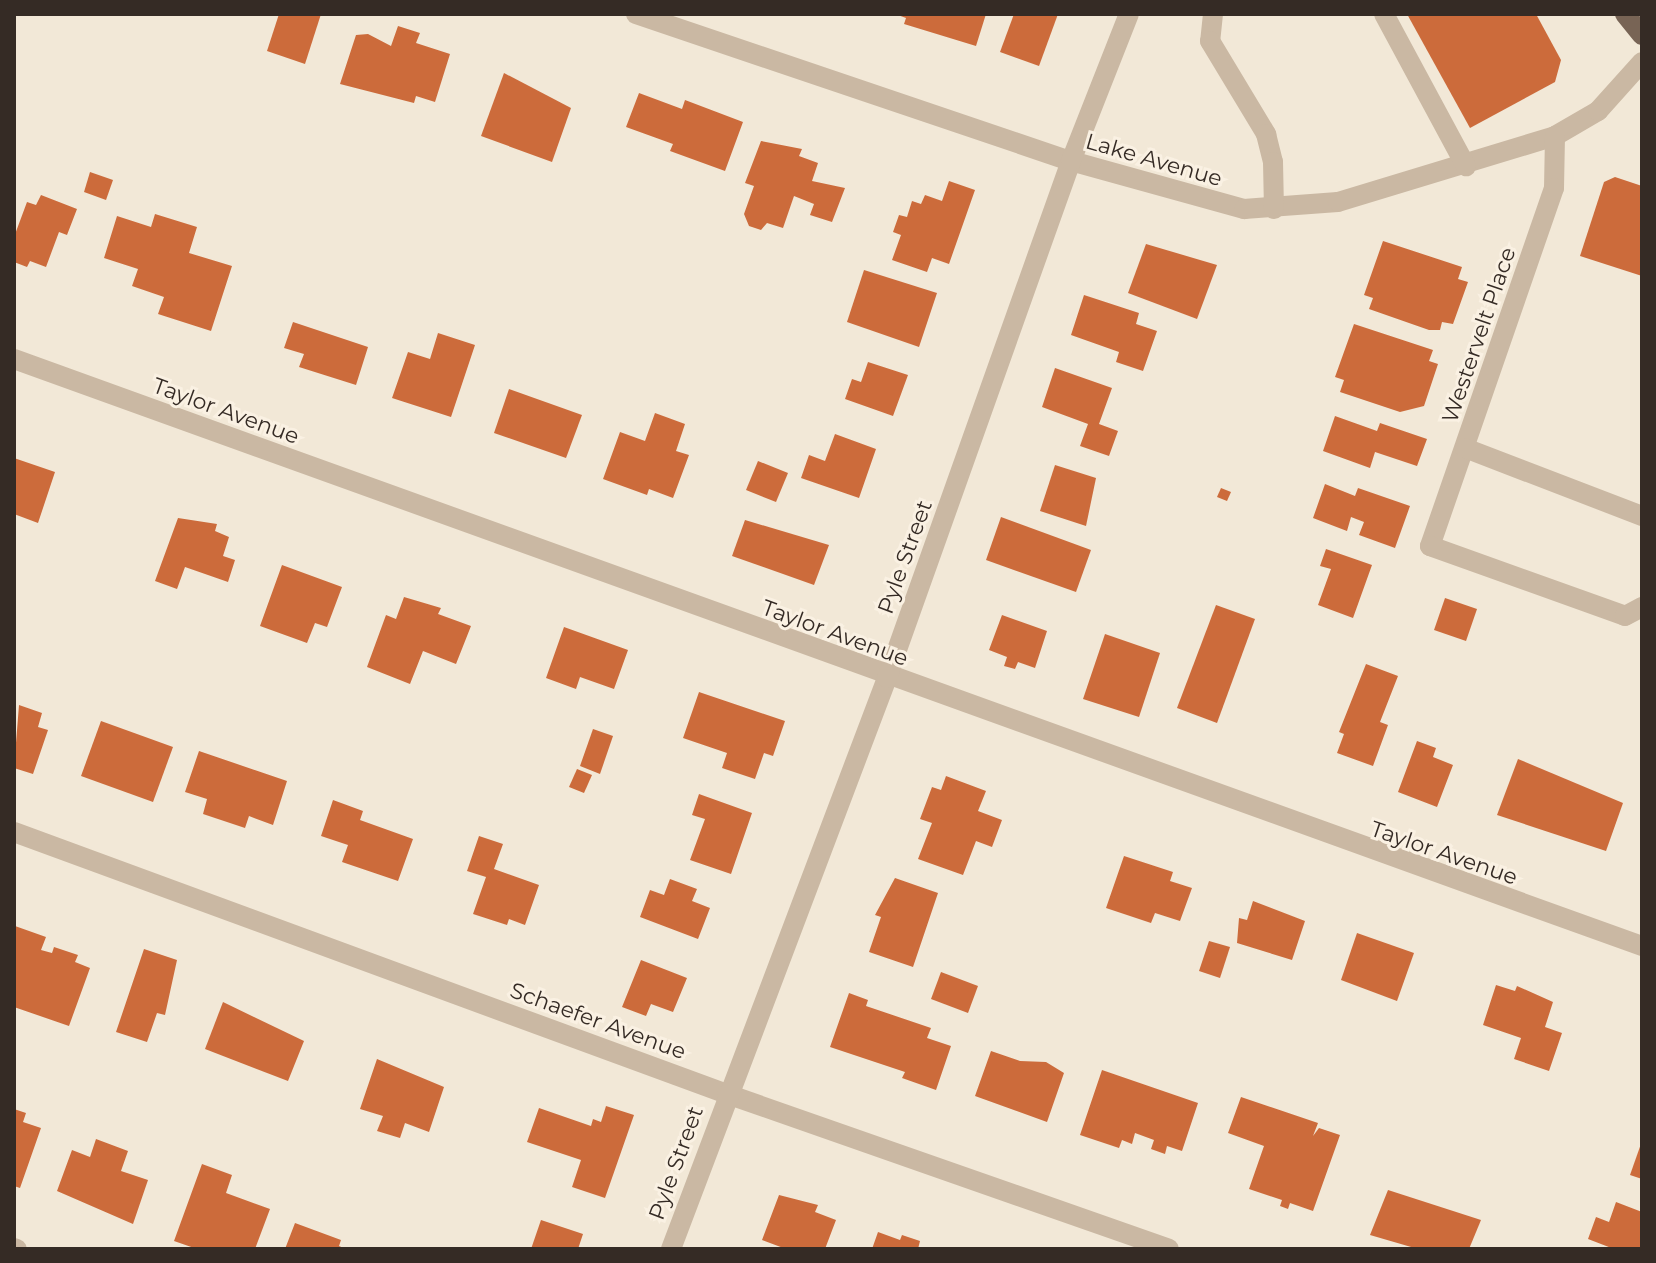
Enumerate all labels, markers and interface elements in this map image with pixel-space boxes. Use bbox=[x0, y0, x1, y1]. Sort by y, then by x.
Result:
street label: Lake Avenue bbox=[1083, 128, 1225, 192]
street label: Westervelt Place bbox=[1437, 244, 1521, 426]
street label: Taylor Avenue bbox=[149, 372, 303, 450]
street label: Pyle Street bbox=[872, 496, 938, 618]
street label: Taylor Avenue bbox=[758, 594, 912, 672]
street label: Taylor Avenue bbox=[1367, 815, 1521, 891]
street label: Schaefer Avenue bbox=[507, 977, 689, 1065]
street label: Pyle Street bbox=[643, 1102, 709, 1224]

